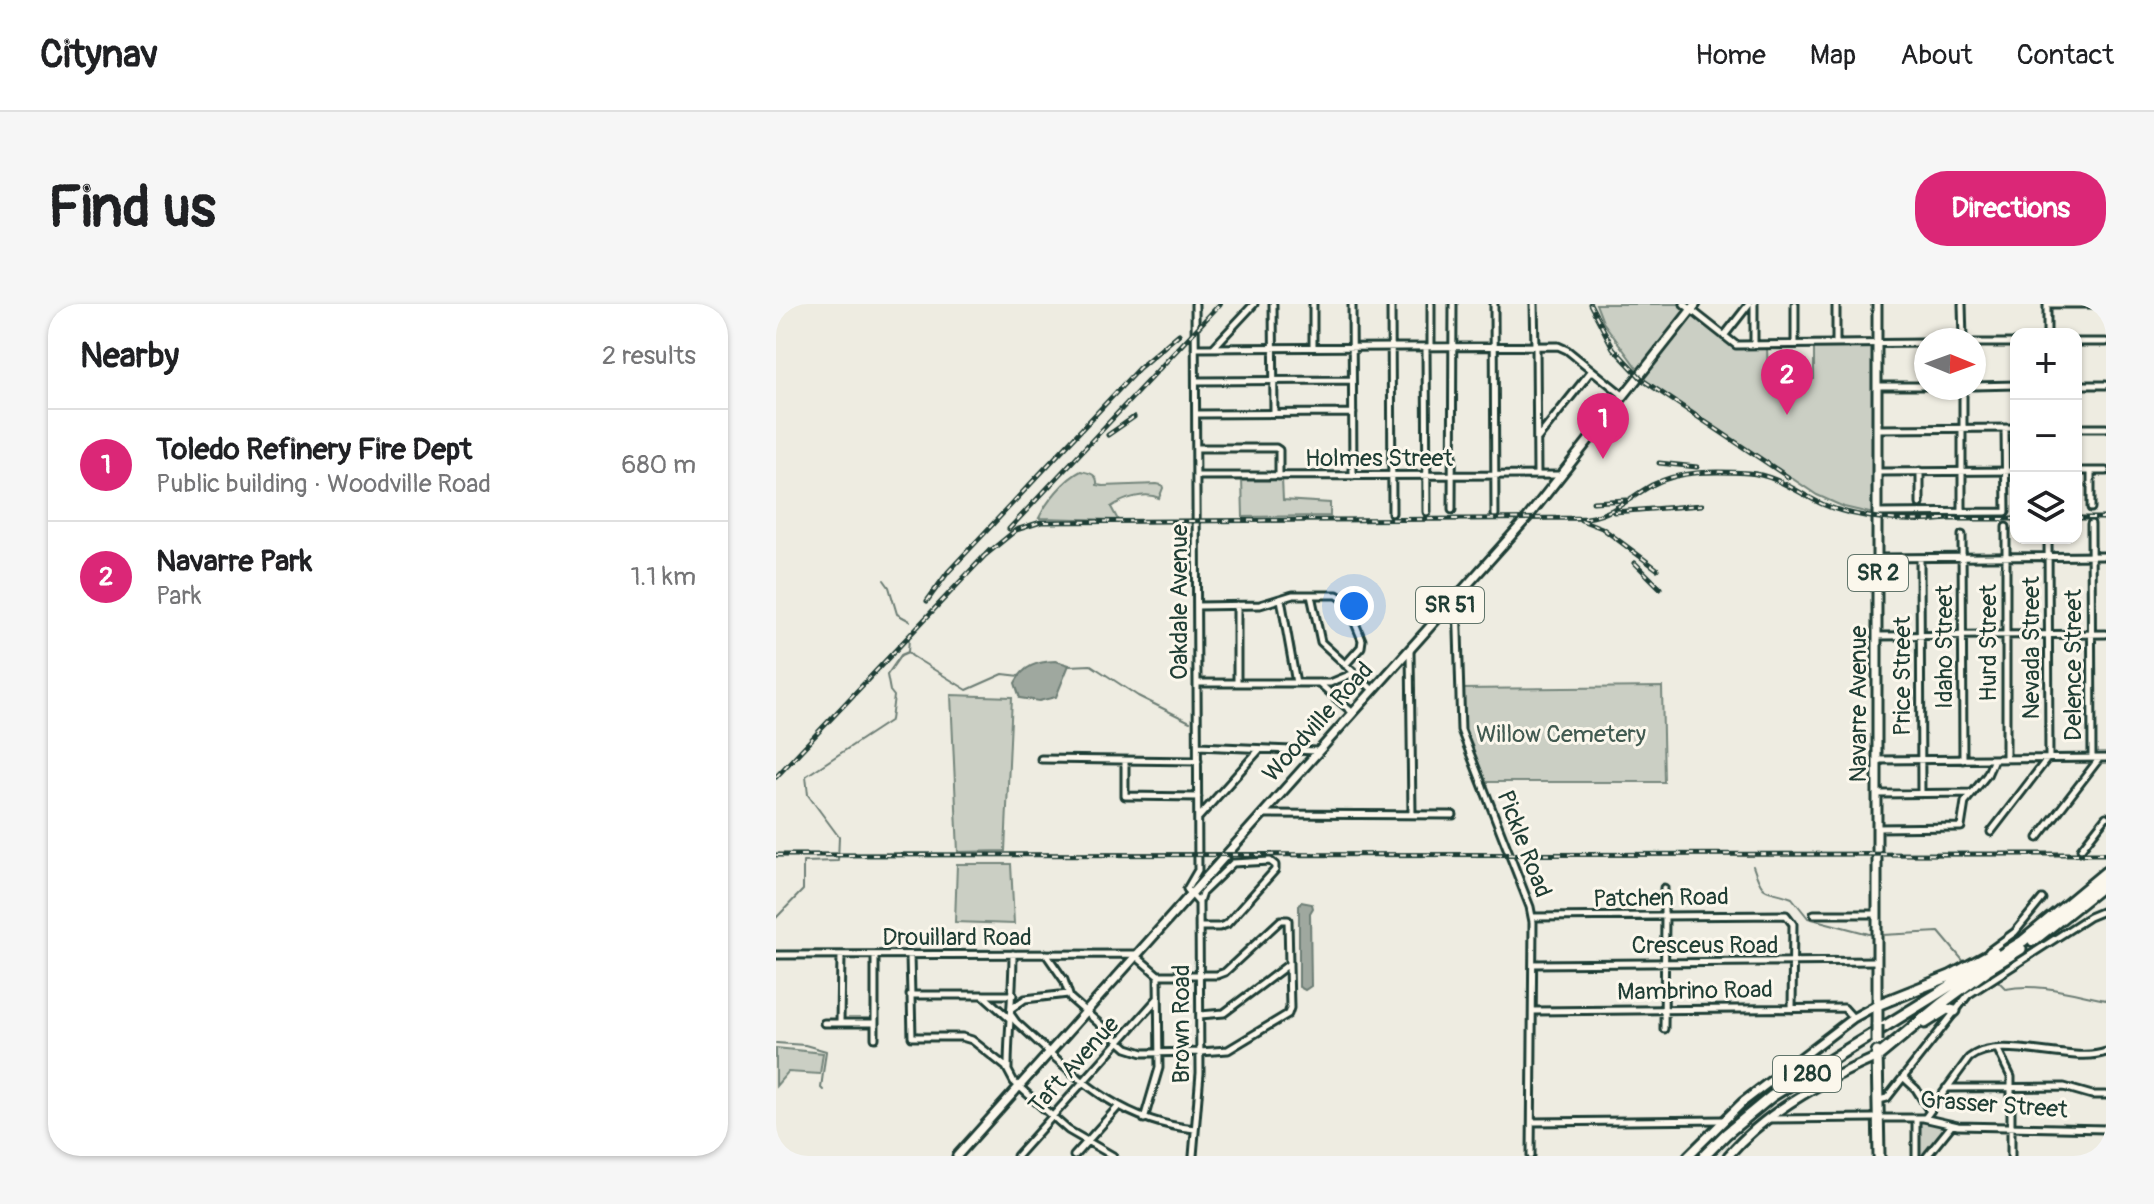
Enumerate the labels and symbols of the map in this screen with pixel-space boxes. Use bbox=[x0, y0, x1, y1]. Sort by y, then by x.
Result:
north arrow bbox=[1914, 328, 1986, 400]
pin: 2 bbox=[1761, 349, 1813, 415]
pin: 1 bbox=[1577, 393, 1629, 459]
street label: Holmes Street bbox=[1305, 444, 1453, 473]
street label: Oakdale Avenue bbox=[1165, 524, 1194, 680]
road number: SR 2 bbox=[1848, 555, 1908, 591]
street label: Nevada Street bbox=[2017, 576, 2046, 720]
street label: Hurd Street bbox=[1974, 584, 2003, 702]
street label: Idaho Street bbox=[1930, 585, 1959, 709]
your location bbox=[1334, 586, 1374, 626]
road number: SR 51 bbox=[1416, 587, 1484, 623]
street label: Delence Street bbox=[2059, 589, 2088, 741]
street label: Price Street bbox=[1888, 616, 1917, 736]
street label: Navarre Avenue bbox=[1844, 625, 1873, 782]
street label: Woodville Road bbox=[1257, 656, 1379, 788]
park label: Willow Cemetery bbox=[1476, 720, 1646, 749]
street label: Pickle Road bbox=[1490, 786, 1558, 902]
street label: Patchen Road bbox=[1593, 882, 1729, 914]
street label: Drouillard Road bbox=[882, 923, 1032, 952]
street label: Cresceus Road bbox=[1631, 931, 1779, 960]
street label: Brown Road bbox=[1167, 964, 1196, 1084]
street label: Mambrino Road bbox=[1617, 975, 1773, 1007]
street label: Taft Avenue bbox=[1023, 1010, 1126, 1120]
road number: I 280 bbox=[1773, 1056, 1841, 1092]
street label: Grasser Street bbox=[1919, 1085, 2069, 1125]

